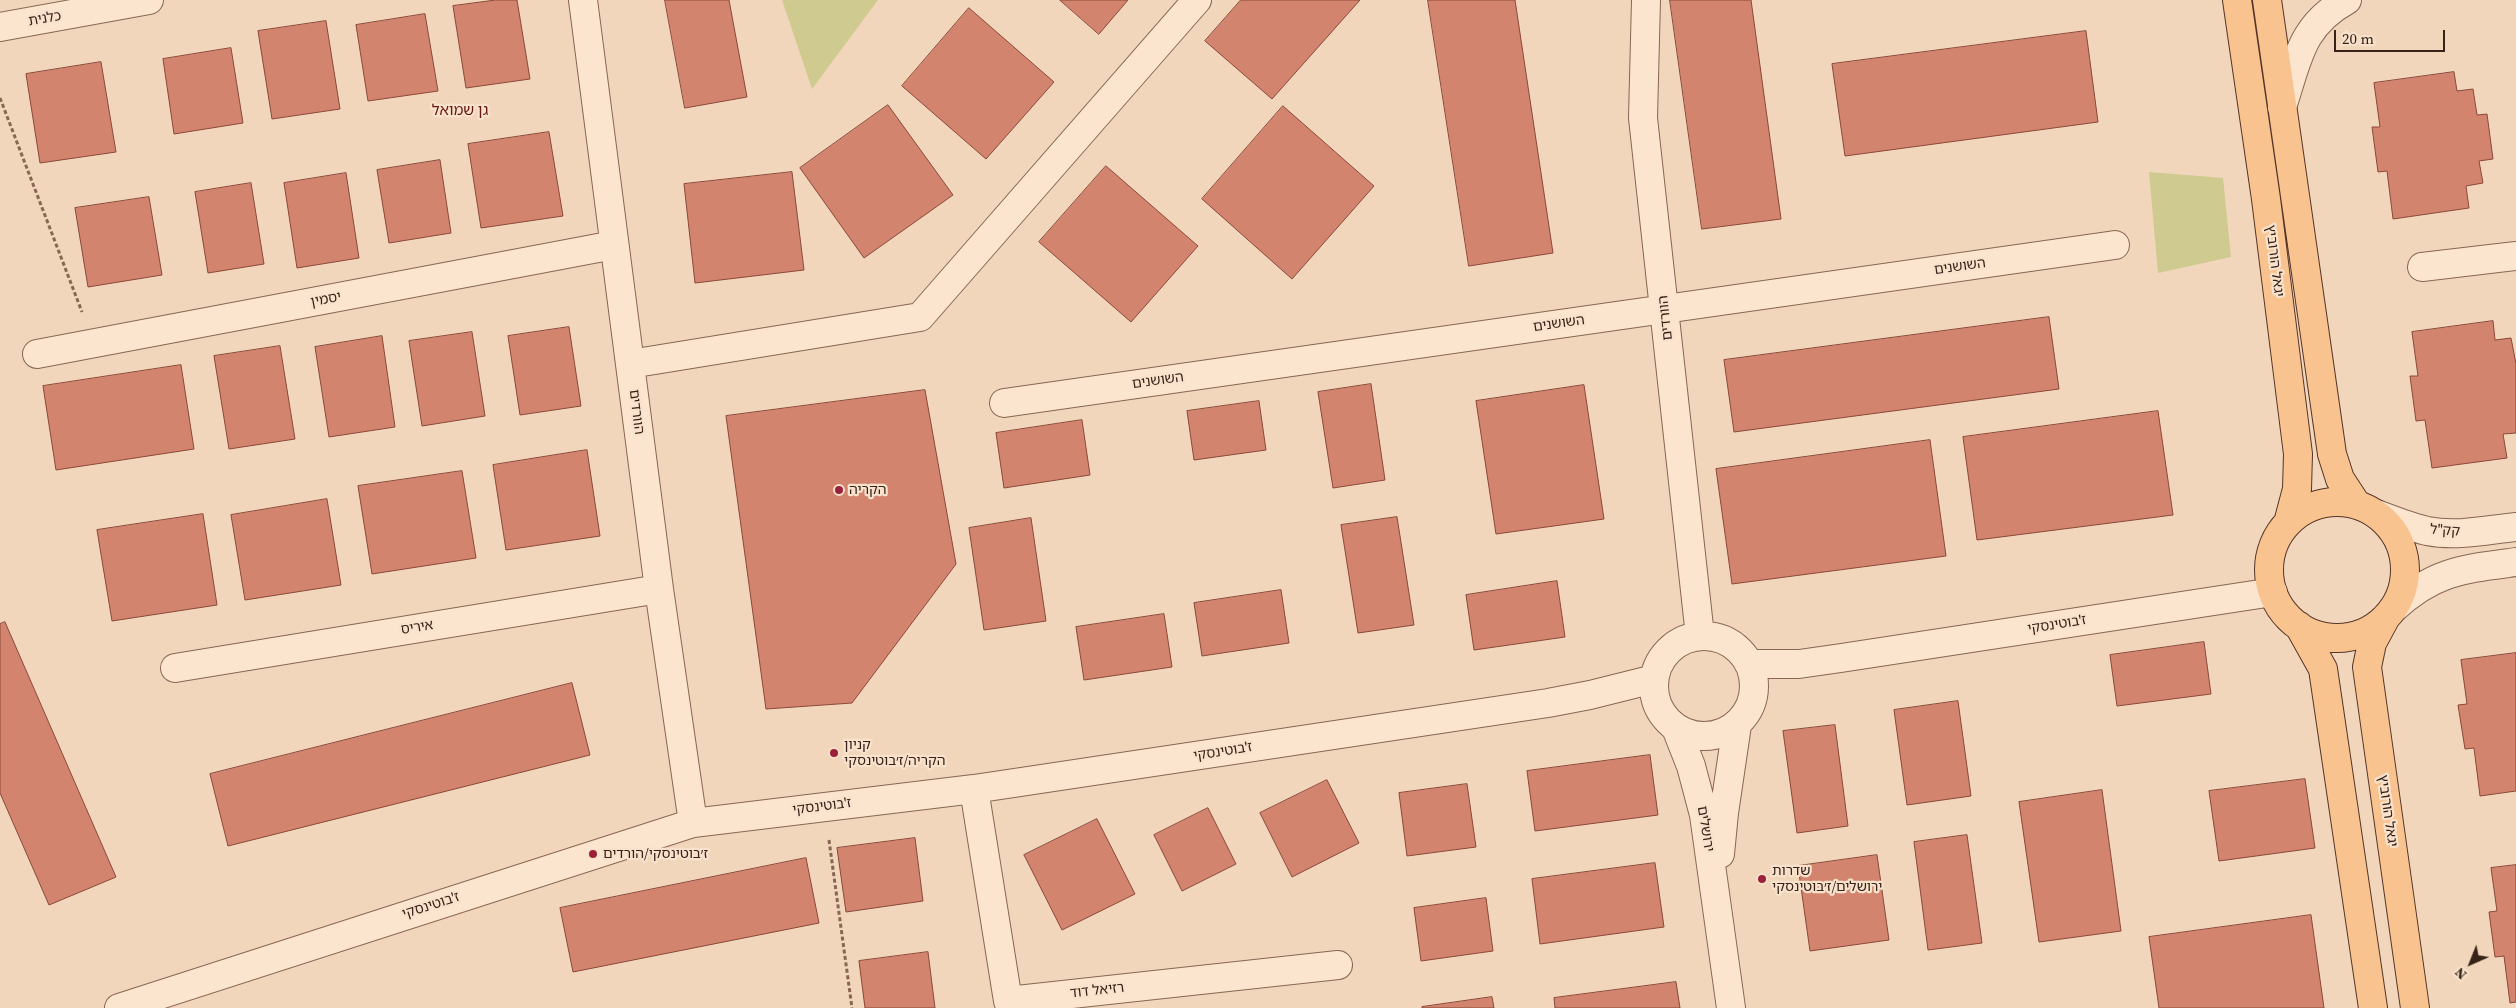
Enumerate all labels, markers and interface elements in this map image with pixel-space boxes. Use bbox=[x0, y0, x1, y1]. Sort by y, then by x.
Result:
street label: כלנית bbox=[27, 8, 63, 30]
scale bar bbox=[2336, 20, 2447, 52]
text: 20 m bbox=[2342, 28, 2374, 49]
district label: גן שמואל bbox=[432, 102, 488, 120]
street label: יגאל הורוביץ bbox=[2261, 224, 2287, 298]
street label: השושנים bbox=[1933, 255, 1987, 279]
street label: יסמין bbox=[309, 289, 343, 311]
street label: הוורדים bbox=[1655, 295, 1677, 341]
street label: השושנים bbox=[1532, 312, 1586, 336]
street label: השושנים bbox=[1131, 369, 1185, 393]
street label: הוורדים bbox=[625, 389, 647, 435]
place label: הקריה bbox=[849, 482, 887, 498]
marker: הקריה bbox=[833, 484, 845, 496]
street label: קק"ל bbox=[2430, 522, 2460, 540]
street label: ז'בוטינסקי bbox=[2026, 612, 2088, 638]
street label: איריס bbox=[400, 617, 434, 639]
place label: קניון הקריה/ז׳בוטינסקי bbox=[844, 737, 946, 770]
street label: ז'בוטינסקי bbox=[1192, 739, 1254, 765]
marker: קניון הקריה/ז׳בוטינסקי bbox=[828, 747, 840, 759]
street label: יגאל הורוביץ bbox=[2374, 774, 2400, 848]
street label: ז'בוטינסקי bbox=[791, 795, 853, 819]
street label: ירושלים bbox=[1693, 805, 1717, 853]
place label: ז׳בוטינסקי/הורדים bbox=[603, 846, 708, 862]
marker: ז׳בוטינסקי/הורדים bbox=[587, 848, 599, 860]
place label: שדרות ירושלים/ז׳בוטינסקי bbox=[1772, 863, 1882, 896]
marker: שדרות ירושלים/ז׳בוטינסקי bbox=[1756, 873, 1768, 885]
street label: ז'בוטינסקי bbox=[400, 889, 462, 923]
north arrow bbox=[2446, 938, 2496, 988]
text: N bbox=[2450, 963, 2471, 985]
street label: רזיאל דוד bbox=[1069, 980, 1125, 1002]

